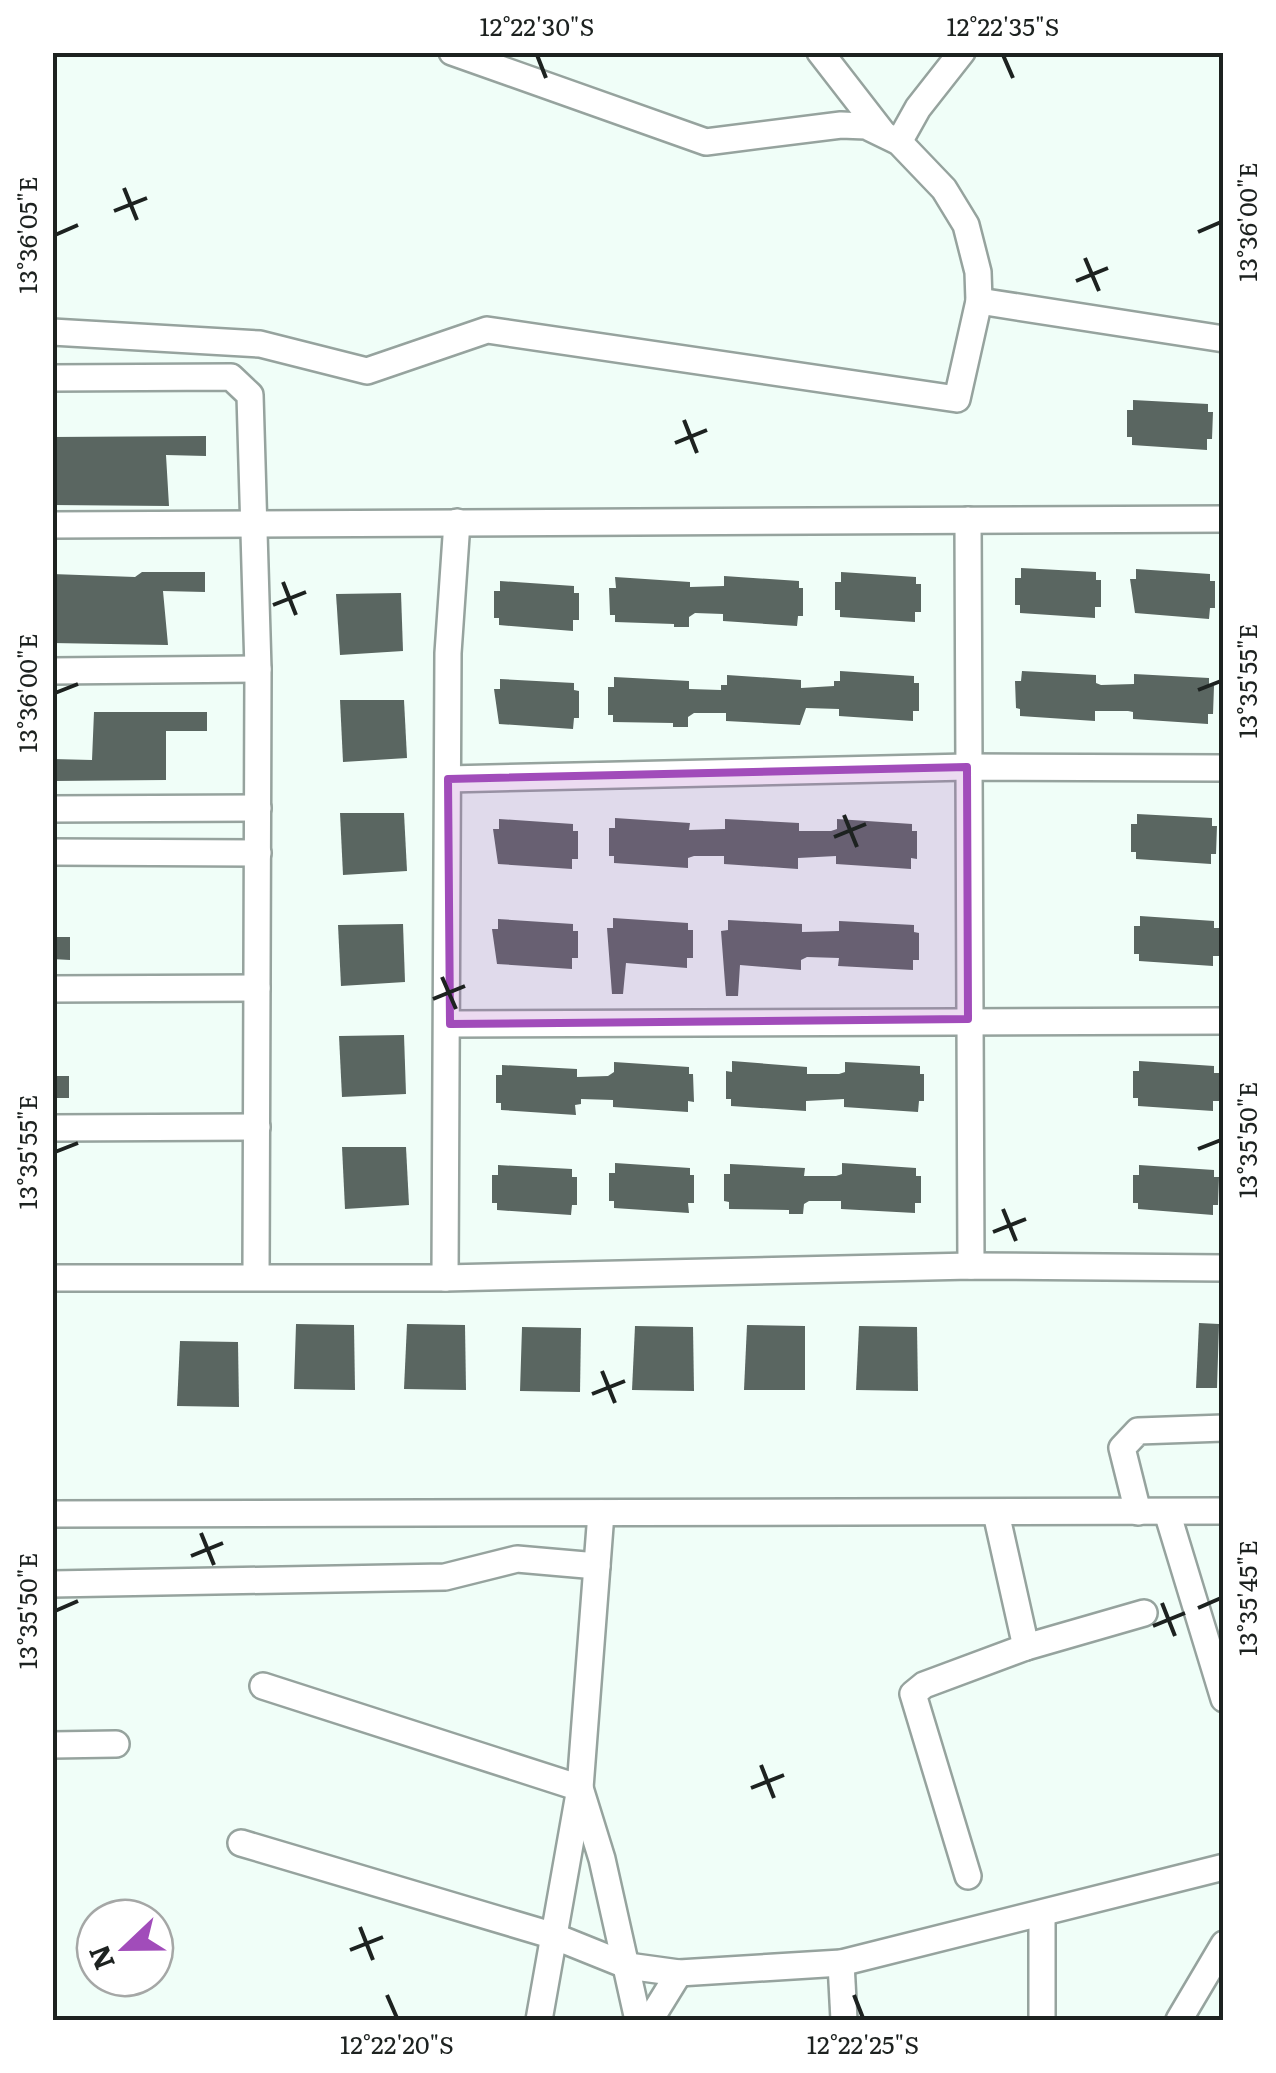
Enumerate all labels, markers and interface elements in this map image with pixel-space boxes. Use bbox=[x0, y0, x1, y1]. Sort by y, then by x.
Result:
text: 12°22'30"S bbox=[480, 7, 594, 44]
text: 12°22'35"S bbox=[946, 7, 1060, 44]
text: 13°36'00"E bbox=[1228, 162, 1265, 282]
text: 13°36'05"E bbox=[8, 176, 45, 294]
text: 13°35'55"E bbox=[1228, 624, 1265, 738]
text: 13°36'00"E bbox=[8, 633, 45, 753]
text: 13°35'50"E bbox=[1228, 1082, 1265, 1198]
text: 13°35'55"E bbox=[8, 1095, 45, 1209]
text: 13°35'45"E bbox=[1228, 1540, 1265, 1656]
text: 13°35'50"E bbox=[8, 1553, 45, 1669]
north arrow bbox=[75, 1898, 175, 1998]
text: N bbox=[76, 1939, 124, 1977]
text: 12°22'20"S bbox=[340, 2025, 454, 2062]
text: 12°22'25"S bbox=[807, 2025, 919, 2062]

